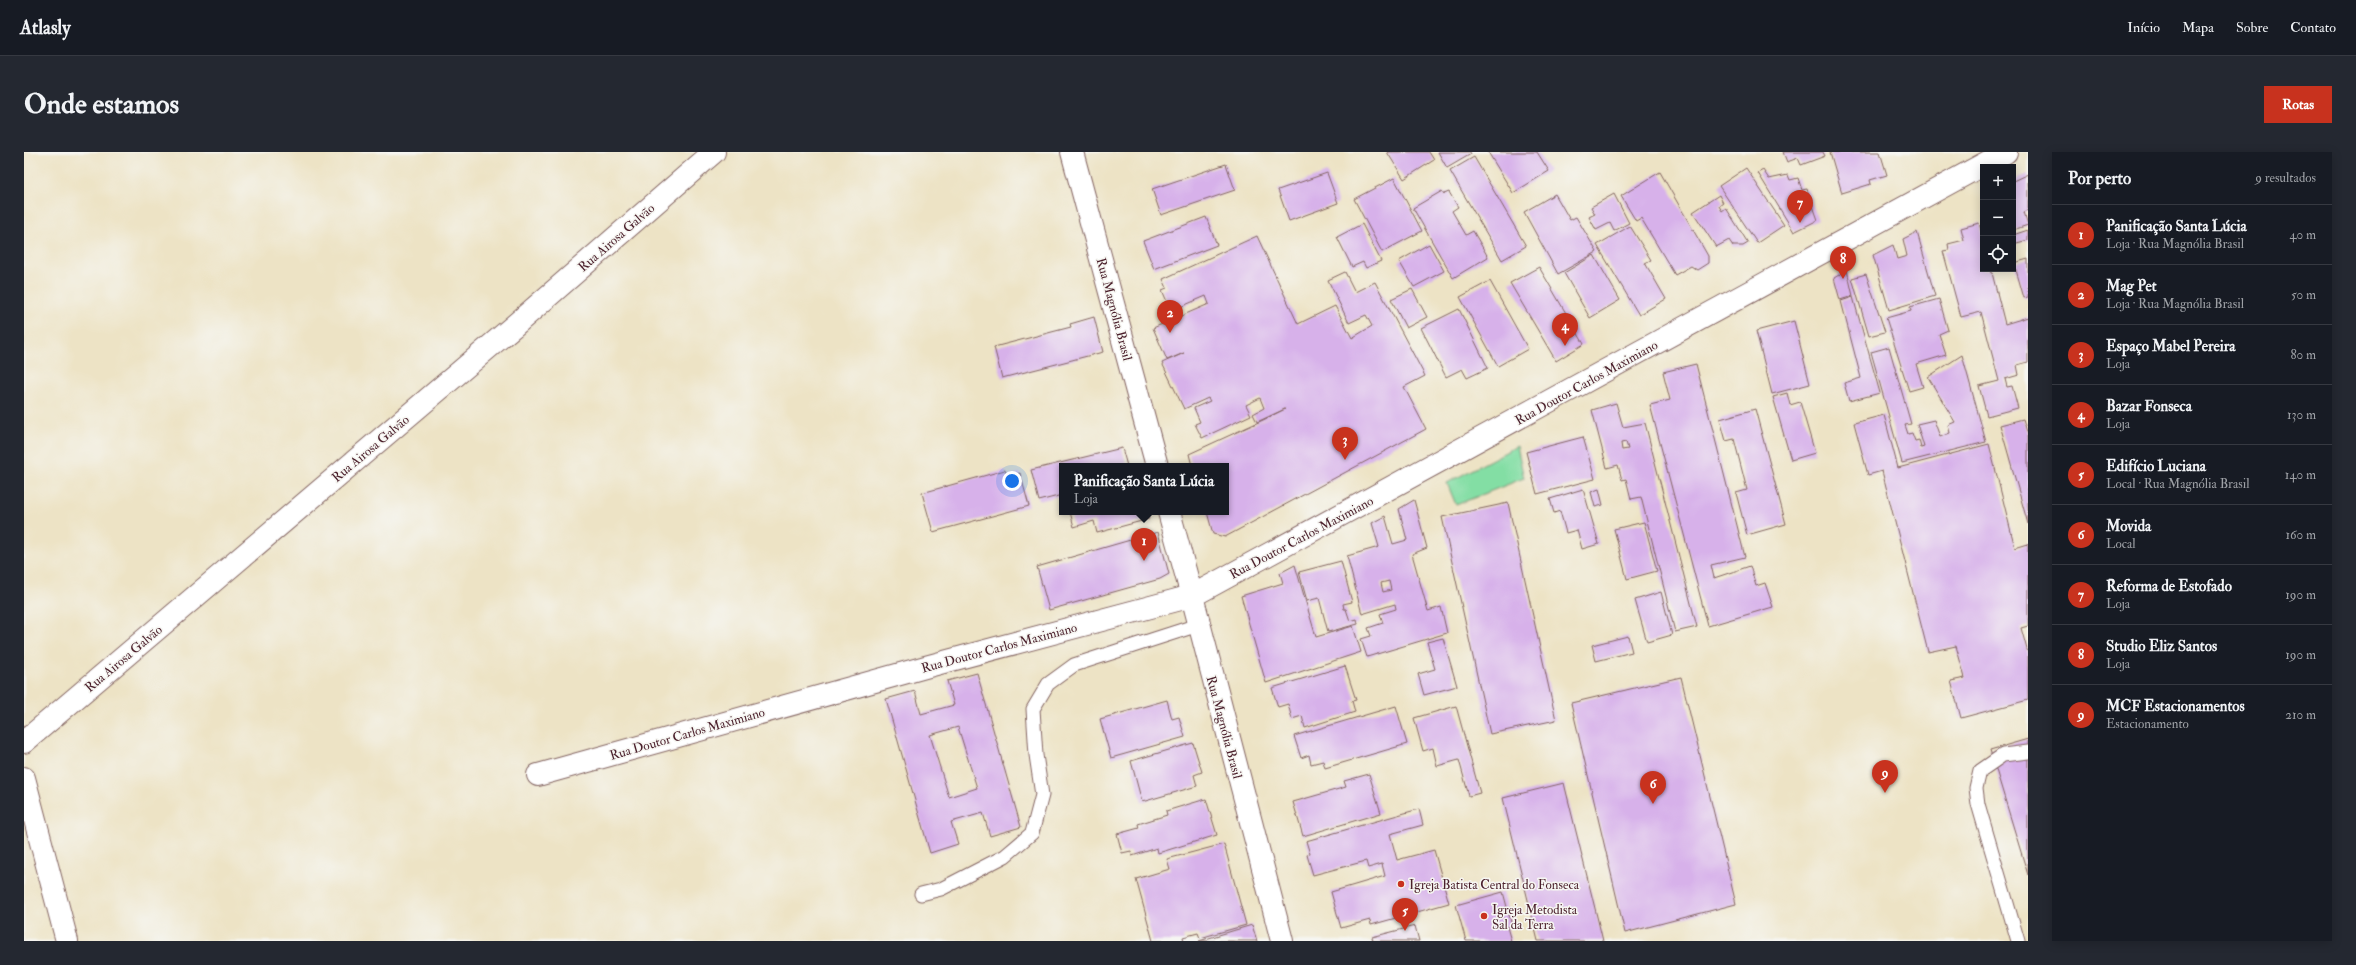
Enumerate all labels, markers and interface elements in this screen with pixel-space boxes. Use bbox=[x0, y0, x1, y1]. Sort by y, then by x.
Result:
text: Atlasly bbox=[20, 16, 71, 40]
text: Início bbox=[2127, 19, 2160, 36]
text: Mapa bbox=[2182, 19, 2214, 36]
text: Sobre bbox=[2236, 19, 2268, 36]
text: Contato bbox=[2290, 19, 2336, 36]
button: Rotas bbox=[2264, 86, 2332, 123]
text: Onde estamos bbox=[24, 87, 179, 122]
map controls bbox=[1980, 164, 2016, 272]
button: + bbox=[1980, 164, 2016, 200]
text: Por perto bbox=[2068, 168, 2131, 189]
text: 9 resultados bbox=[2255, 170, 2316, 186]
pin: 7 bbox=[1787, 190, 1813, 223]
street label: Rua Airosa Galvão bbox=[575, 200, 658, 275]
button: − bbox=[1980, 200, 2016, 236]
text: Panificação Santa Lúcia bbox=[2106, 217, 2247, 236]
text: 1 bbox=[2079, 227, 2083, 243]
text: 40 m bbox=[2290, 227, 2316, 243]
button: locate bbox=[1980, 236, 2016, 272]
text: Loja · Rua Magnólia Brasil bbox=[2106, 236, 2244, 252]
pin: 8 bbox=[1830, 246, 1856, 279]
street label: Rua Magnólia Brasil bbox=[1093, 256, 1136, 363]
text: Mag Pet bbox=[2106, 277, 2157, 296]
text: 2 bbox=[2078, 287, 2084, 303]
text: 50 m bbox=[2291, 287, 2316, 303]
text: Loja · Rua Magnólia Brasil bbox=[2106, 296, 2244, 312]
pin: 2 bbox=[1157, 300, 1183, 333]
pin: 4 bbox=[1552, 313, 1578, 346]
street label: Rua Doutor Carlos Maximiano bbox=[1512, 337, 1661, 429]
text: Espaço Mabel Pereira bbox=[2106, 337, 2236, 356]
text: 3 bbox=[2079, 347, 2084, 363]
text: 80 m bbox=[2290, 347, 2316, 363]
text: Loja bbox=[2106, 356, 2130, 372]
text: Bazar Fonseca bbox=[2106, 397, 2192, 416]
text: 4 bbox=[2077, 407, 2085, 423]
text: 130 m bbox=[2287, 407, 2316, 423]
street label: Rua Airosa Galvão bbox=[329, 412, 413, 486]
text: Loja bbox=[2106, 416, 2130, 432]
pin: 3 bbox=[1332, 427, 1358, 460]
text: Edifício Luciana bbox=[2106, 457, 2206, 476]
popup bbox=[1059, 463, 1229, 515]
text: 5 bbox=[2078, 467, 2084, 483]
text: 140 m bbox=[2285, 467, 2316, 483]
your location bbox=[1002, 471, 1022, 491]
text: Panificação Santa Lúcia bbox=[1074, 472, 1214, 491]
text: Local · Rua Magnólia Brasil bbox=[2106, 476, 2250, 492]
text: Loja bbox=[1074, 491, 1098, 507]
street label: Rua Doutor Carlos Maximiano bbox=[1227, 493, 1376, 583]
text: Movida bbox=[2106, 517, 2151, 536]
text: 6 bbox=[2078, 527, 2084, 543]
text: 160 m bbox=[2285, 527, 2316, 543]
pin: 1 bbox=[1131, 528, 1157, 561]
text: Local bbox=[2106, 536, 2136, 552]
text: Reforma de Estofado bbox=[2106, 577, 2232, 596]
text: 7 bbox=[2078, 587, 2084, 603]
text: 190 m bbox=[2285, 587, 2316, 603]
text: Loja bbox=[2106, 596, 2130, 612]
street label: Rua Doutor Carlos Maximiano bbox=[920, 619, 1079, 676]
street label: Rua Airosa Galvão bbox=[82, 622, 166, 696]
text: Studio Eliz Santos bbox=[2106, 637, 2217, 656]
text: 8 bbox=[2078, 647, 2084, 663]
text: 190 m bbox=[2285, 647, 2316, 663]
text: Loja bbox=[2106, 656, 2130, 672]
street label: Rua Magnólia Brasil bbox=[1203, 674, 1246, 781]
text: MCF Estacionamentos bbox=[2106, 697, 2245, 716]
street label: Rua Doutor Carlos Maximiano bbox=[608, 704, 767, 764]
text: 9 bbox=[2078, 707, 2084, 723]
text: 210 m bbox=[2285, 707, 2316, 723]
text: Estacionamento bbox=[2106, 716, 2189, 732]
pin: 9 bbox=[1872, 760, 1898, 793]
pin: 6 bbox=[1640, 771, 1666, 804]
place label: Igreja Batista Central do Fonseca bbox=[1409, 877, 1580, 893]
marker: Igreja Batista Central do Fonseca bbox=[1396, 879, 1406, 889]
pin: 5 bbox=[1392, 898, 1418, 931]
place label: Igreja Metodista Sal da Terra bbox=[1492, 902, 1578, 933]
marker: Igreja Metodista Sal da Terra bbox=[1479, 911, 1489, 921]

